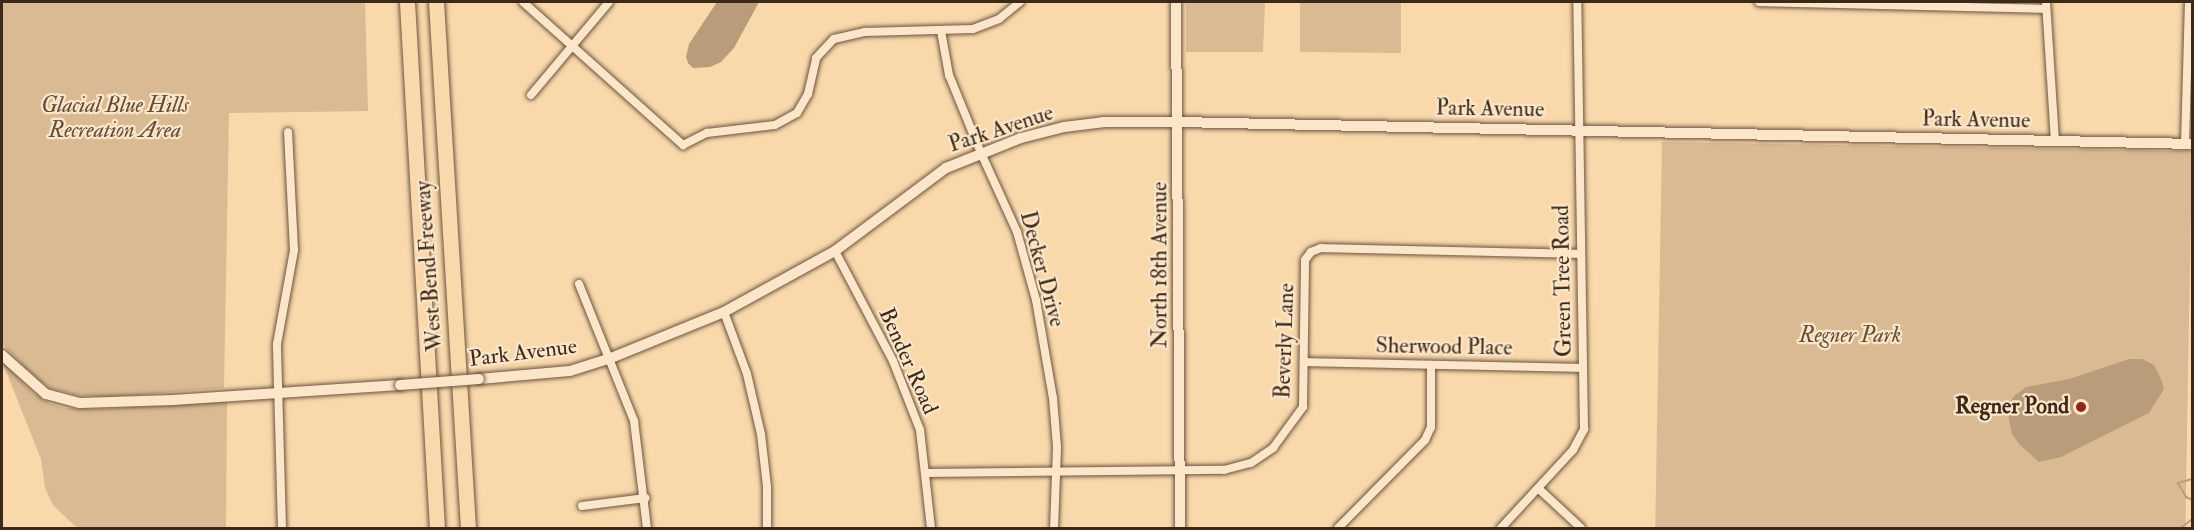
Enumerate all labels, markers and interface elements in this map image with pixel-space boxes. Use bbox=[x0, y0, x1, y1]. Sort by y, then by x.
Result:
park label: Glacial Blue Hills Recreation Area bbox=[41, 92, 189, 144]
street label: Park Avenue bbox=[1436, 95, 1544, 123]
street label: Park Avenue bbox=[945, 100, 1057, 158]
street label: Park Avenue bbox=[1922, 106, 2030, 134]
street label: West Bend Freeway bbox=[410, 180, 448, 352]
street label: North 18th Avenue bbox=[1147, 182, 1173, 348]
street label: Green Tree Road bbox=[1548, 205, 1578, 357]
street label: Decker Drive bbox=[1014, 208, 1070, 330]
street label: Beverly Lane bbox=[1270, 283, 1300, 399]
street label: Bender Road bbox=[873, 304, 943, 418]
park label: Regner Park bbox=[1799, 323, 1901, 349]
street label: Park Avenue bbox=[468, 333, 578, 373]
street label: Sherwood Place bbox=[1375, 333, 1513, 361]
place label: Regner Pond bbox=[1955, 394, 2069, 420]
marker: Regner Pond bbox=[2074, 400, 2088, 414]

